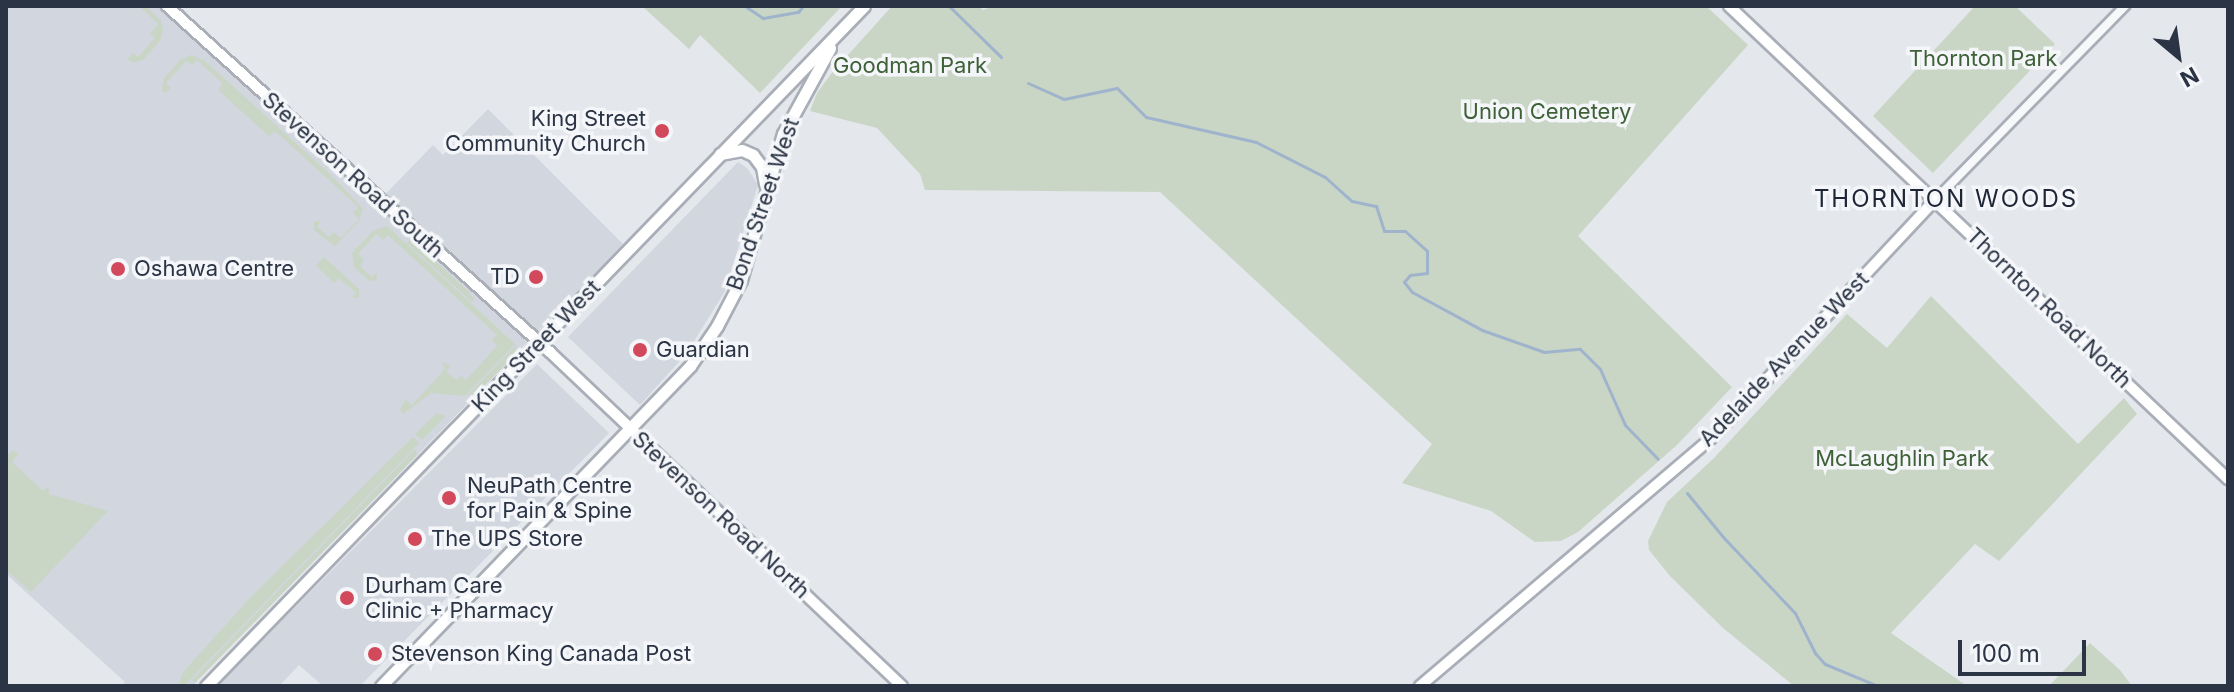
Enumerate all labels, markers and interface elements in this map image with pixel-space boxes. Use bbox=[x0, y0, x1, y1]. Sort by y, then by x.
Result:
north arrow bbox=[2138, 16, 2218, 96]
park label: Thornton Park bbox=[1909, 46, 2057, 72]
park label: Goodman Park bbox=[833, 53, 987, 79]
text: N bbox=[2176, 62, 2203, 92]
street label: Stevenson Road South bbox=[257, 87, 449, 263]
park label: Union Cemetery bbox=[1463, 99, 1631, 125]
place label: King Street Community Church bbox=[445, 105, 646, 156]
street label: Bond Street West bbox=[721, 114, 805, 294]
marker: King Street Community Church bbox=[653, 122, 671, 140]
district label: THORNTON WOODS bbox=[1814, 185, 2078, 213]
street label: Thornton Road North bbox=[1961, 222, 2137, 394]
place label: Oshawa Centre bbox=[134, 256, 294, 282]
marker: Oshawa Centre bbox=[109, 260, 127, 278]
place label: TD bbox=[490, 264, 520, 290]
street label: Adelaide Avenue West bbox=[1694, 266, 1874, 452]
marker: TD bbox=[527, 268, 545, 286]
street label: King Street West bbox=[466, 274, 606, 418]
place label: Guardian bbox=[656, 337, 750, 363]
marker: Guardian bbox=[631, 341, 649, 359]
street label: Stevenson Road North bbox=[627, 426, 815, 604]
park label: McLaughlin Park bbox=[1815, 446, 1989, 472]
place label: NeuPath Centre for Pain & Spine bbox=[467, 472, 632, 524]
marker: NeuPath Centre for Pain & Spine bbox=[438, 487, 460, 509]
place label: The UPS Store bbox=[431, 526, 583, 552]
marker: The UPS Store bbox=[406, 530, 424, 548]
place label: Durham Care Clinic + Pharmacy bbox=[365, 572, 554, 624]
marker: Durham Care Clinic + Pharmacy bbox=[336, 587, 358, 609]
scale bar bbox=[1962, 624, 2090, 674]
text: 100 m bbox=[1972, 639, 2040, 668]
place label: Stevenson King Canada Post bbox=[391, 641, 691, 667]
marker: Stevenson King Canada Post bbox=[366, 645, 384, 663]

